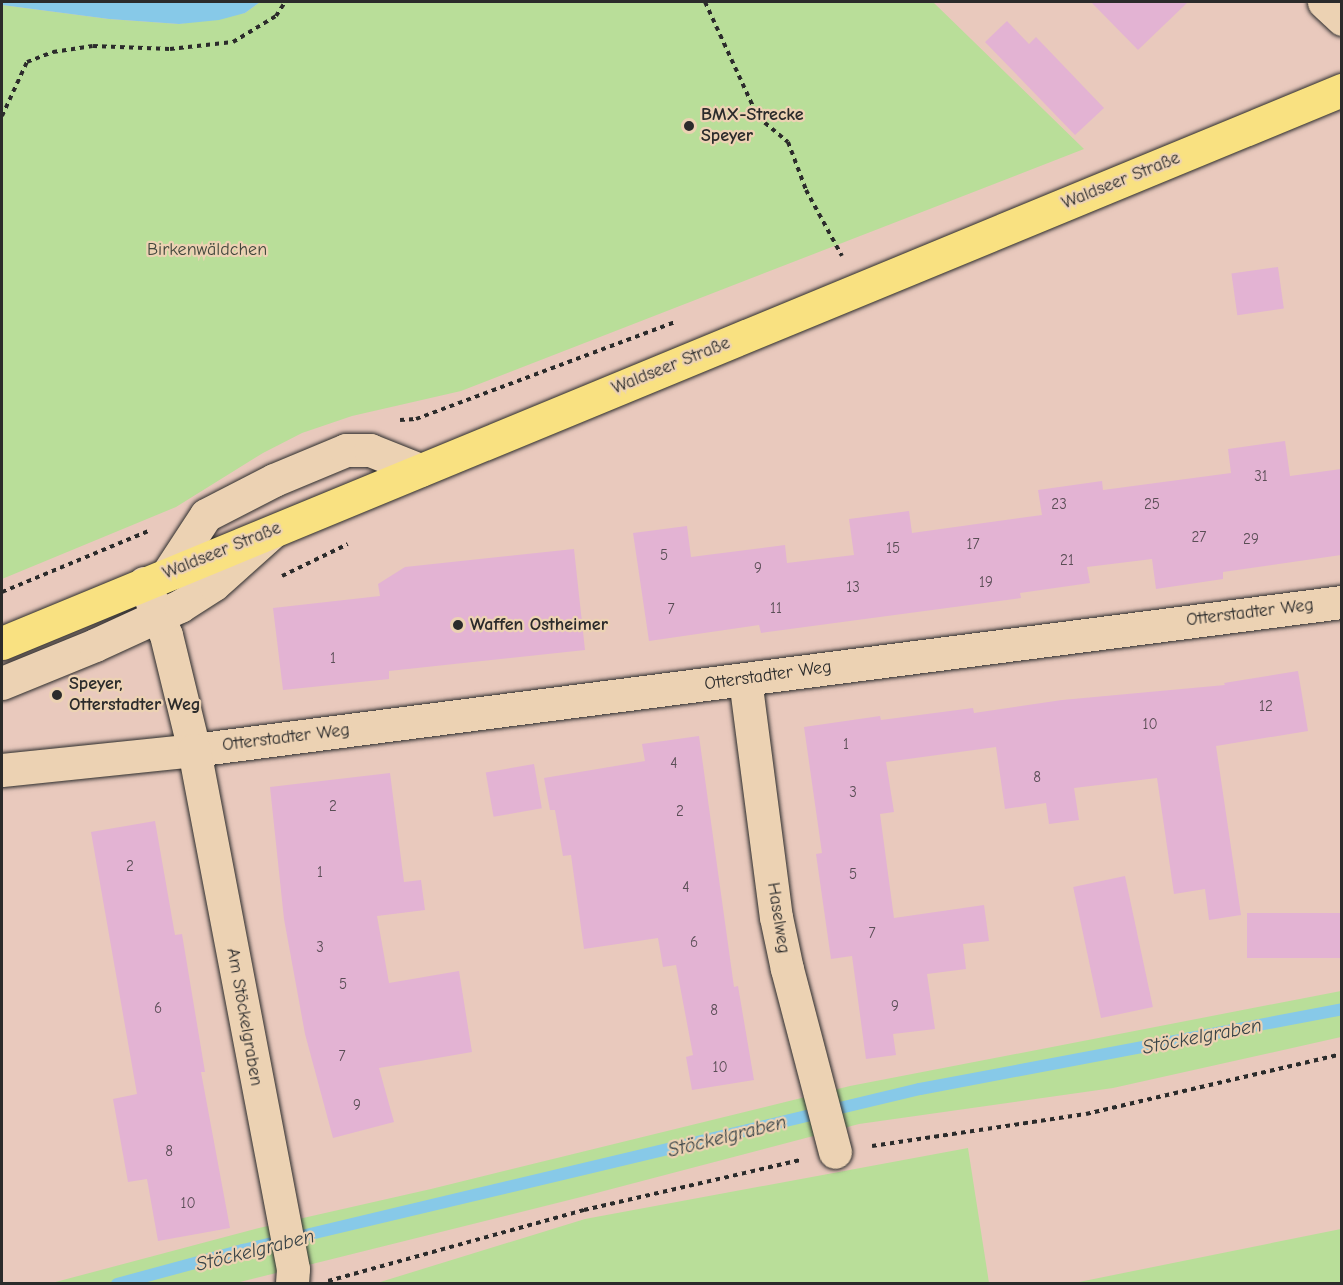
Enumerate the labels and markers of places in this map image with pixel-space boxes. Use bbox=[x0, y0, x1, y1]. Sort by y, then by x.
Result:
place label: BMX-Strecke Speyer bbox=[701, 105, 804, 148]
marker: BMX-Strecke Speyer bbox=[682, 119, 696, 133]
place label: Waffen Ostheimer bbox=[470, 614, 608, 636]
marker: Waffen Ostheimer bbox=[451, 618, 465, 632]
place label: Speyer, Otterstadter Weg bbox=[69, 674, 201, 716]
marker: Speyer, Otterstadter Weg bbox=[50, 688, 64, 702]

